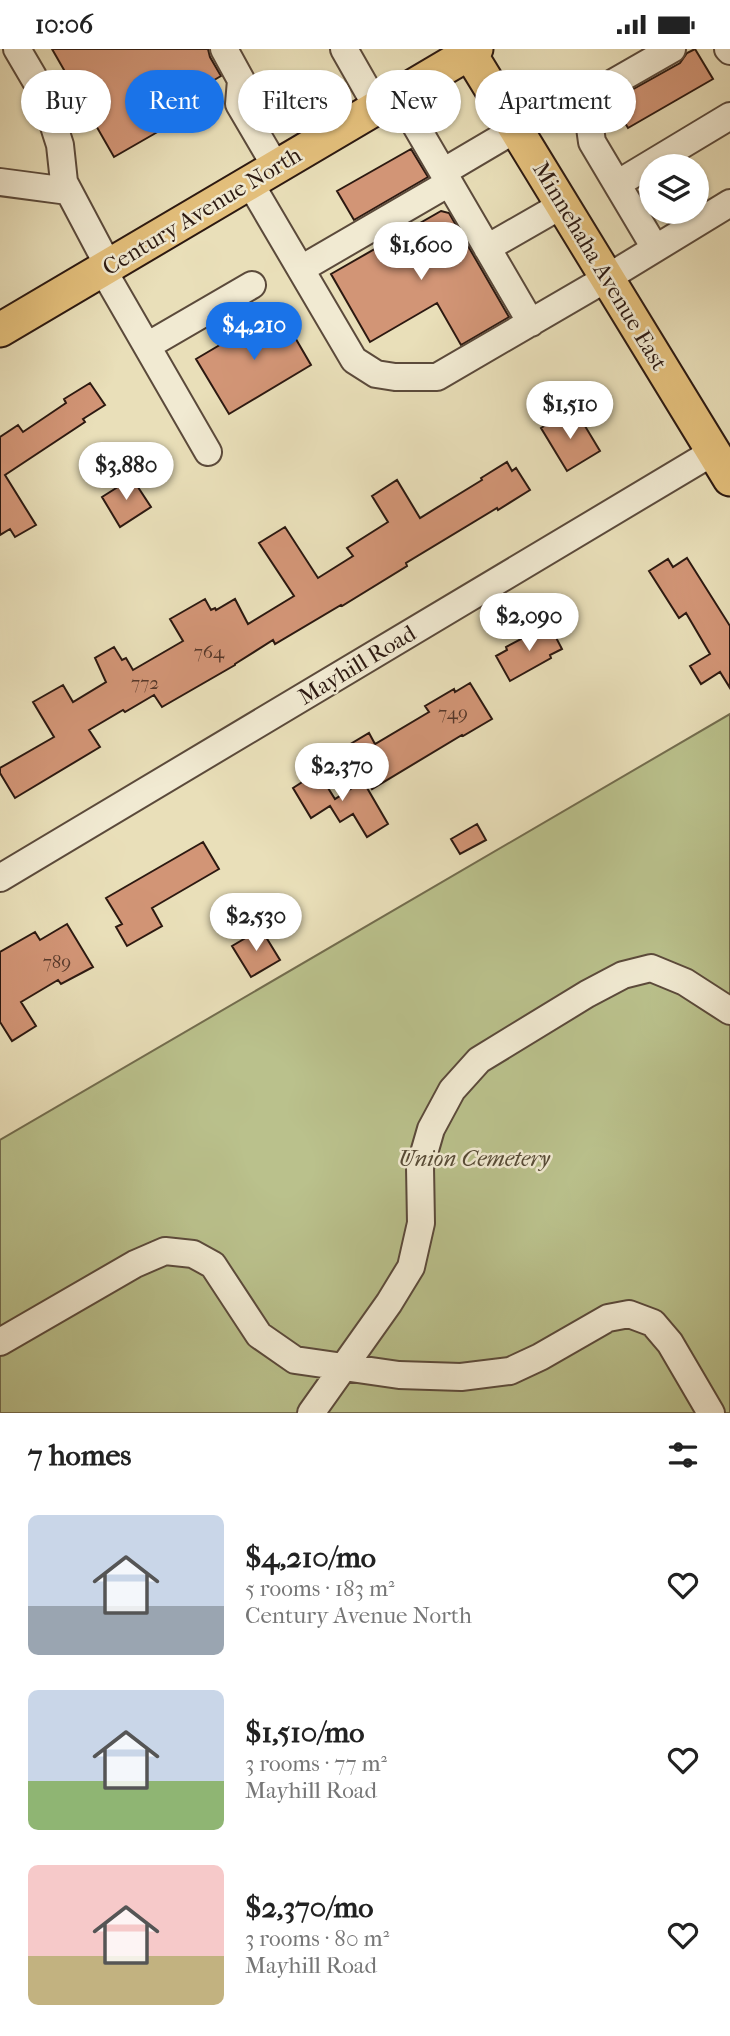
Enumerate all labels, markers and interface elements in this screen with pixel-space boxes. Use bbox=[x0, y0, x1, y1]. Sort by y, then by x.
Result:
text: 10:06 bbox=[35, 9, 93, 40]
chip: Buy bbox=[21, 70, 111, 133]
chip: Rent bbox=[125, 70, 224, 133]
chip: Filters bbox=[238, 70, 352, 133]
chip: New bbox=[366, 70, 461, 133]
chip: Apartment bbox=[475, 70, 636, 133]
street label: Century Avenue North bbox=[98, 141, 306, 281]
map controls bbox=[639, 154, 709, 224]
button: layers bbox=[639, 154, 709, 224]
street label: Minnehaha Avenue East bbox=[527, 157, 673, 375]
pin: $1,600 bbox=[364, 223, 478, 282]
text: $1,600 bbox=[389, 231, 453, 258]
pin: $4,210 bbox=[197, 303, 311, 362]
text: $4,210 bbox=[222, 311, 286, 338]
pin: $1,510 bbox=[513, 381, 627, 441]
text: $1,510 bbox=[542, 390, 598, 417]
pin: $3,880 bbox=[69, 442, 183, 502]
text: $3,880 bbox=[95, 451, 157, 478]
pin: $2,090 bbox=[472, 593, 586, 653]
text: $2,090 bbox=[496, 602, 562, 629]
street label: Mayhill Road bbox=[293, 619, 421, 711]
house number: 764 bbox=[194, 641, 225, 663]
house number: 772 bbox=[131, 672, 159, 694]
house number: 749 bbox=[438, 702, 468, 724]
pin: $2,370 bbox=[285, 743, 399, 803]
text: $2,370 bbox=[311, 752, 373, 779]
pin: $2,530 bbox=[199, 893, 313, 953]
text: $2,530 bbox=[226, 902, 286, 929]
house number: 789 bbox=[43, 951, 71, 973]
park label: Union Cemetery bbox=[398, 1145, 551, 1172]
icon: filters bbox=[664, 1436, 702, 1474]
text: 7 homes bbox=[28, 1438, 131, 1473]
text: $4,210/mo bbox=[245, 1540, 376, 1575]
icon: home bbox=[84, 1543, 168, 1627]
icon: heart bbox=[664, 1566, 702, 1604]
text: 5 rooms · 183 m² bbox=[245, 1575, 395, 1602]
text: Century Avenue North bbox=[245, 1602, 472, 1629]
text: $1,510/mo bbox=[245, 1715, 365, 1750]
icon: home bbox=[84, 1718, 168, 1802]
icon: heart bbox=[664, 1741, 702, 1779]
text: 3 rooms · 77 m² bbox=[245, 1750, 387, 1777]
text: Mayhill Road bbox=[245, 1777, 377, 1804]
text: $2,370/mo bbox=[245, 1890, 374, 1925]
icon: home bbox=[84, 1893, 168, 1977]
icon: heart bbox=[664, 1916, 702, 1954]
text: 3 rooms · 80 m² bbox=[245, 1925, 389, 1952]
text: Mayhill Road bbox=[245, 1952, 377, 1979]

